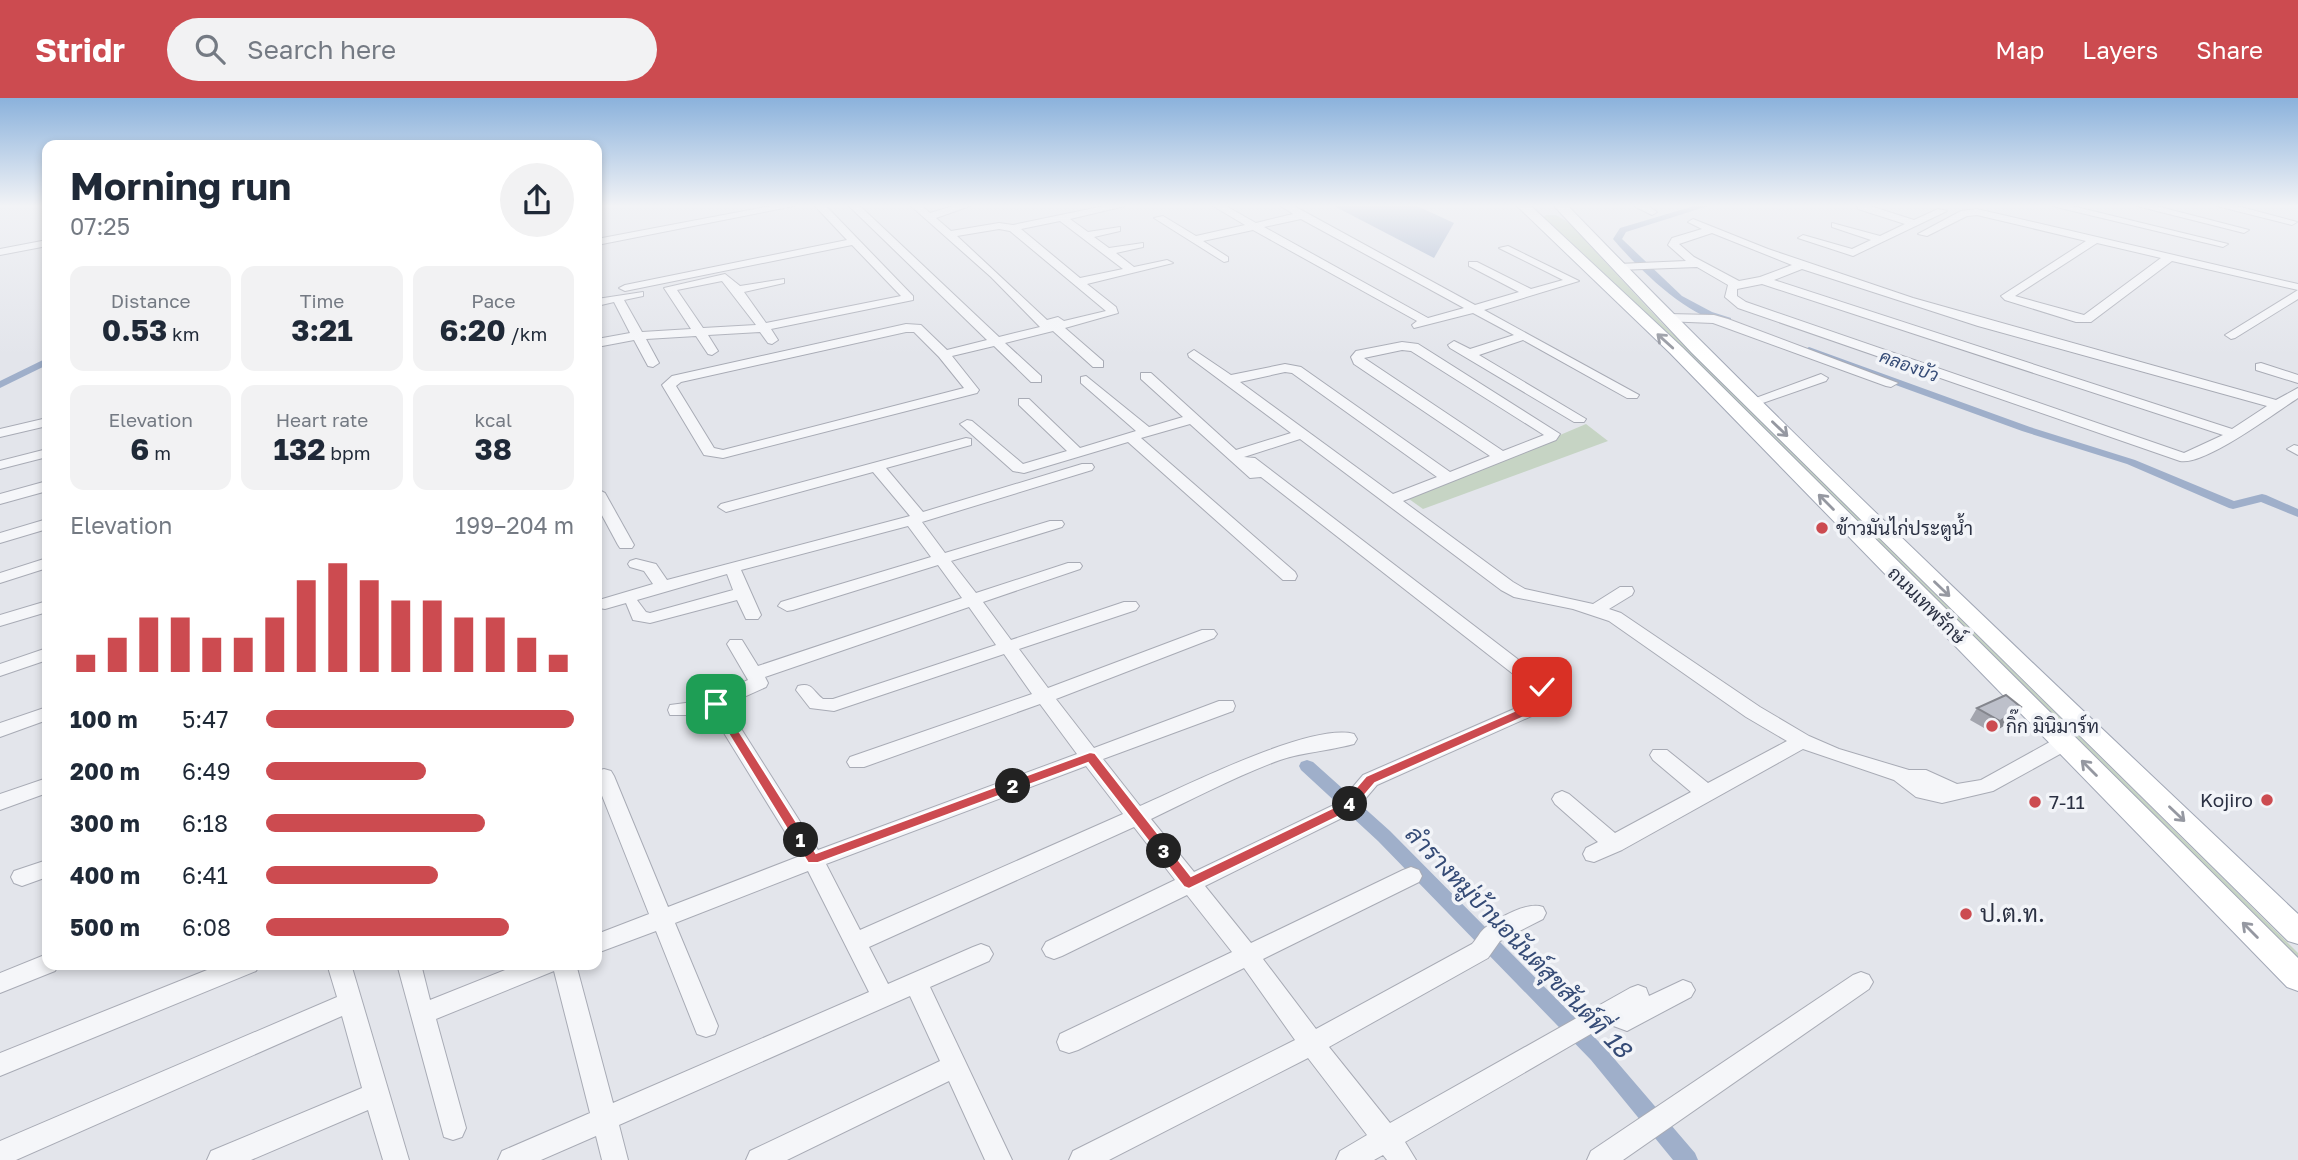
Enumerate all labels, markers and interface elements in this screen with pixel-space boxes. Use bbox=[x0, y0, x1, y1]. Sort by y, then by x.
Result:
search box bbox=[167, 18, 657, 81]
text: Stridr bbox=[35, 30, 125, 69]
icon: search bbox=[191, 30, 229, 68]
text: Search here bbox=[247, 34, 396, 65]
text: Map bbox=[1995, 35, 2044, 64]
text: Layers bbox=[2082, 35, 2158, 64]
text: Share bbox=[2196, 35, 2263, 64]
text: Morning run bbox=[70, 163, 291, 208]
button: share bbox=[500, 163, 574, 237]
text: 07:25 bbox=[70, 212, 130, 240]
text: Distance bbox=[111, 289, 191, 312]
text: Time bbox=[300, 289, 344, 312]
text: Pace bbox=[471, 289, 516, 312]
text: 0.53 bbox=[102, 312, 167, 348]
text: 3:21 bbox=[291, 312, 353, 348]
text: 6:20 bbox=[439, 312, 506, 348]
text: km bbox=[167, 322, 200, 345]
text: /km bbox=[506, 322, 547, 345]
one-way arrow bbox=[1656, 333, 1674, 349]
water label: คลองบัว bbox=[1877, 344, 1942, 386]
text: Elevation bbox=[108, 408, 193, 431]
text: Heart rate bbox=[276, 408, 368, 431]
text: kcal bbox=[475, 408, 512, 431]
one-way arrow bbox=[1771, 421, 1788, 438]
text: 6 bbox=[130, 431, 149, 467]
text: 132 bbox=[273, 431, 326, 467]
text: 38 bbox=[475, 431, 512, 467]
text: m bbox=[149, 441, 171, 464]
text: bpm bbox=[326, 441, 370, 464]
one-way arrow bbox=[1817, 494, 1834, 511]
text: Elevation bbox=[70, 511, 172, 539]
text: 199–204 m bbox=[455, 511, 574, 539]
place label: ข้าวมันไก่ประตูน้ำ bbox=[1836, 513, 1973, 542]
marker: ข้าวมันไก่ประตูน้ำ bbox=[1814, 520, 1830, 536]
street label: ถนนเทพรักษ์ bbox=[1884, 561, 1972, 649]
one-way arrow bbox=[1933, 580, 1950, 597]
pin bbox=[1512, 657, 1572, 717]
icon: check bbox=[1523, 668, 1561, 706]
pin bbox=[686, 674, 746, 734]
icon: arrive bbox=[697, 685, 735, 723]
text: 100 m bbox=[70, 705, 138, 733]
text: 5:47 bbox=[182, 705, 228, 733]
place label: กิ๊ก มินิมาร์ท bbox=[2006, 709, 2099, 737]
marker: กิ๊ก มินิมาร์ท bbox=[1984, 718, 2000, 734]
text: 200 m bbox=[70, 757, 140, 785]
text: 6:49 bbox=[182, 757, 231, 785]
one-way arrow bbox=[2081, 760, 2098, 777]
pin: 2 bbox=[996, 768, 1030, 804]
text: 2 bbox=[1007, 774, 1018, 797]
pin: 4 bbox=[1332, 786, 1368, 822]
place label: Kojiro bbox=[2200, 788, 2253, 811]
place label: 7-11 bbox=[2049, 790, 2085, 813]
text: 4 bbox=[1344, 792, 1355, 815]
marker: Kojiro bbox=[2259, 792, 2275, 808]
marker: 7-11 bbox=[2027, 794, 2043, 810]
one-way arrow bbox=[2168, 806, 2185, 823]
text: 300 m bbox=[70, 809, 140, 837]
text: 6:18 bbox=[182, 809, 228, 837]
water label: ลำรางหมู่บ้านอนันต์สุขสันต์ที่ 18 bbox=[1398, 815, 1643, 1067]
pin: 1 bbox=[784, 822, 818, 858]
text: 1 bbox=[796, 828, 805, 851]
pin: 3 bbox=[1146, 834, 1182, 868]
text: 3 bbox=[1158, 839, 1169, 862]
text: 400 m bbox=[70, 861, 140, 889]
text: 6:41 bbox=[182, 861, 228, 889]
place label: ป.ต.ท. bbox=[1980, 899, 2045, 927]
marker: ป.ต.ท. bbox=[1958, 906, 1974, 922]
text: 500 m bbox=[70, 913, 140, 941]
text: 6:08 bbox=[182, 913, 231, 941]
one-way arrow bbox=[2242, 921, 2259, 938]

